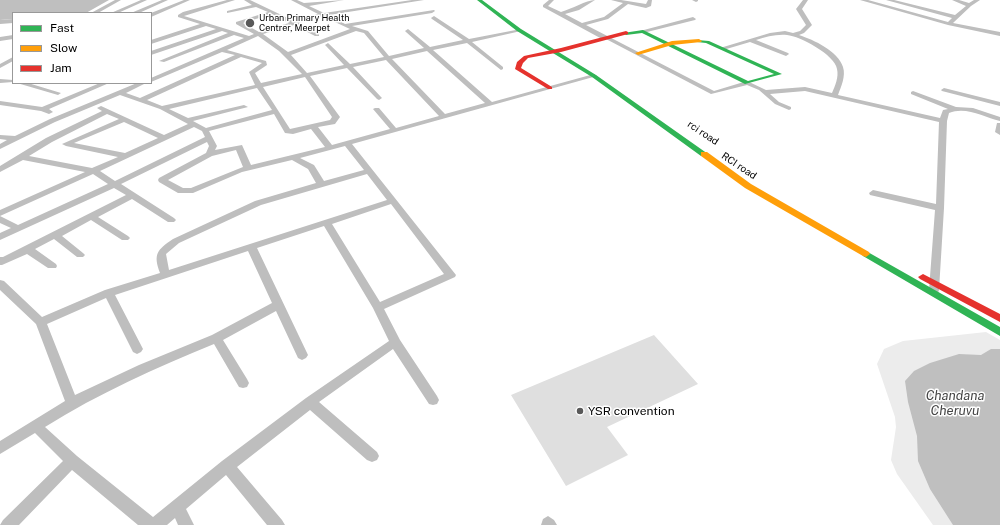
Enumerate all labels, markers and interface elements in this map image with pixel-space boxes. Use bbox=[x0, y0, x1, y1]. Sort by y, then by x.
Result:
legend bbox=[12, 12, 152, 84]
place label: Urban Primary Health Centrer, Meerpet bbox=[259, 13, 349, 34]
marker: Urban Primary Health Centrer, Meerpet bbox=[244, 17, 256, 29]
text: Fast bbox=[50, 21, 74, 35]
text: Slow bbox=[50, 41, 77, 55]
text: Jam bbox=[50, 61, 72, 75]
street label: rci road bbox=[685, 118, 721, 148]
street label: RCI road bbox=[719, 150, 759, 182]
water label: Chandana Cheruvu bbox=[926, 388, 984, 419]
place label: YSR convention bbox=[588, 404, 675, 418]
marker: YSR convention bbox=[575, 406, 585, 416]

